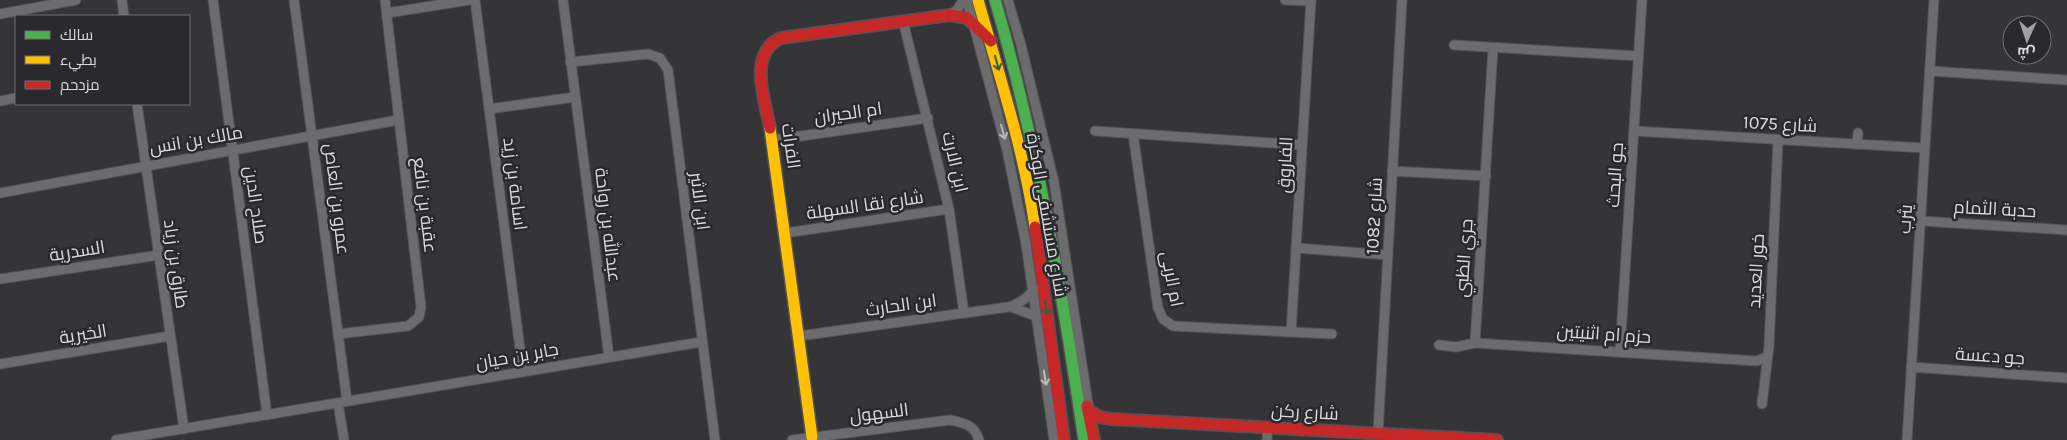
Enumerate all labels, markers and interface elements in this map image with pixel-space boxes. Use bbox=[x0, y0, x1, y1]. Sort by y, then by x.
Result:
legend bbox=[15, 15, 190, 105]
north arrow bbox=[2002, 15, 2052, 65]
text: سالك bbox=[60, 26, 93, 44]
text: ش bbox=[2017, 44, 2036, 61]
text: بطيء bbox=[60, 51, 97, 72]
one-way arrow bbox=[993, 55, 1002, 71]
text: مزدحم bbox=[60, 76, 100, 95]
street label: ام الحيران bbox=[813, 97, 884, 130]
street label: شارع 1075 bbox=[1742, 111, 1818, 138]
street label: مالك بن انس bbox=[148, 121, 244, 159]
street label: الفرات bbox=[777, 122, 805, 170]
one-way arrow bbox=[998, 123, 1008, 139]
street label: ابن الارت bbox=[937, 129, 973, 195]
street label: شارع مستشفى الوكرة bbox=[1021, 131, 1072, 299]
street label: اسامة بن زيد bbox=[498, 136, 532, 232]
street label: الفاروق bbox=[1273, 136, 1298, 194]
street label: عمرو بن العاص bbox=[319, 142, 355, 256]
street label: جو البحث bbox=[1602, 142, 1628, 208]
street label: عقبة بن نافع bbox=[407, 156, 442, 254]
street label: صلاح الدين bbox=[239, 165, 272, 245]
street label: عبدالله بن رواحة bbox=[590, 166, 627, 283]
street label: ابن الاثير bbox=[685, 170, 714, 231]
street label: شارع 1082 bbox=[1361, 177, 1388, 255]
street label: شارع نقا السهلة bbox=[805, 186, 925, 225]
street label: حدبة الثمام bbox=[1953, 196, 2037, 223]
street label: يثرب bbox=[1893, 203, 1917, 235]
street label: طارق بن زياد bbox=[158, 218, 193, 310]
street label: جري الظبي bbox=[1450, 218, 1481, 298]
street label: خور العديد bbox=[1743, 233, 1769, 309]
street label: السدرية bbox=[47, 236, 107, 266]
street label: ام الربى bbox=[1155, 249, 1188, 309]
street label: ابن الحارث bbox=[864, 289, 938, 321]
one-way arrow bbox=[1041, 300, 1051, 316]
street label: الخيرية bbox=[58, 319, 108, 349]
street label: حزم ام اثنيتين bbox=[1556, 320, 1652, 349]
street label: جابر بن حيان bbox=[474, 338, 560, 374]
street label: جو دعسة bbox=[1954, 343, 2026, 369]
one-way arrow bbox=[1040, 369, 1050, 385]
street label: السهول bbox=[848, 398, 910, 428]
street label: شارع ركن bbox=[1271, 399, 1339, 426]

